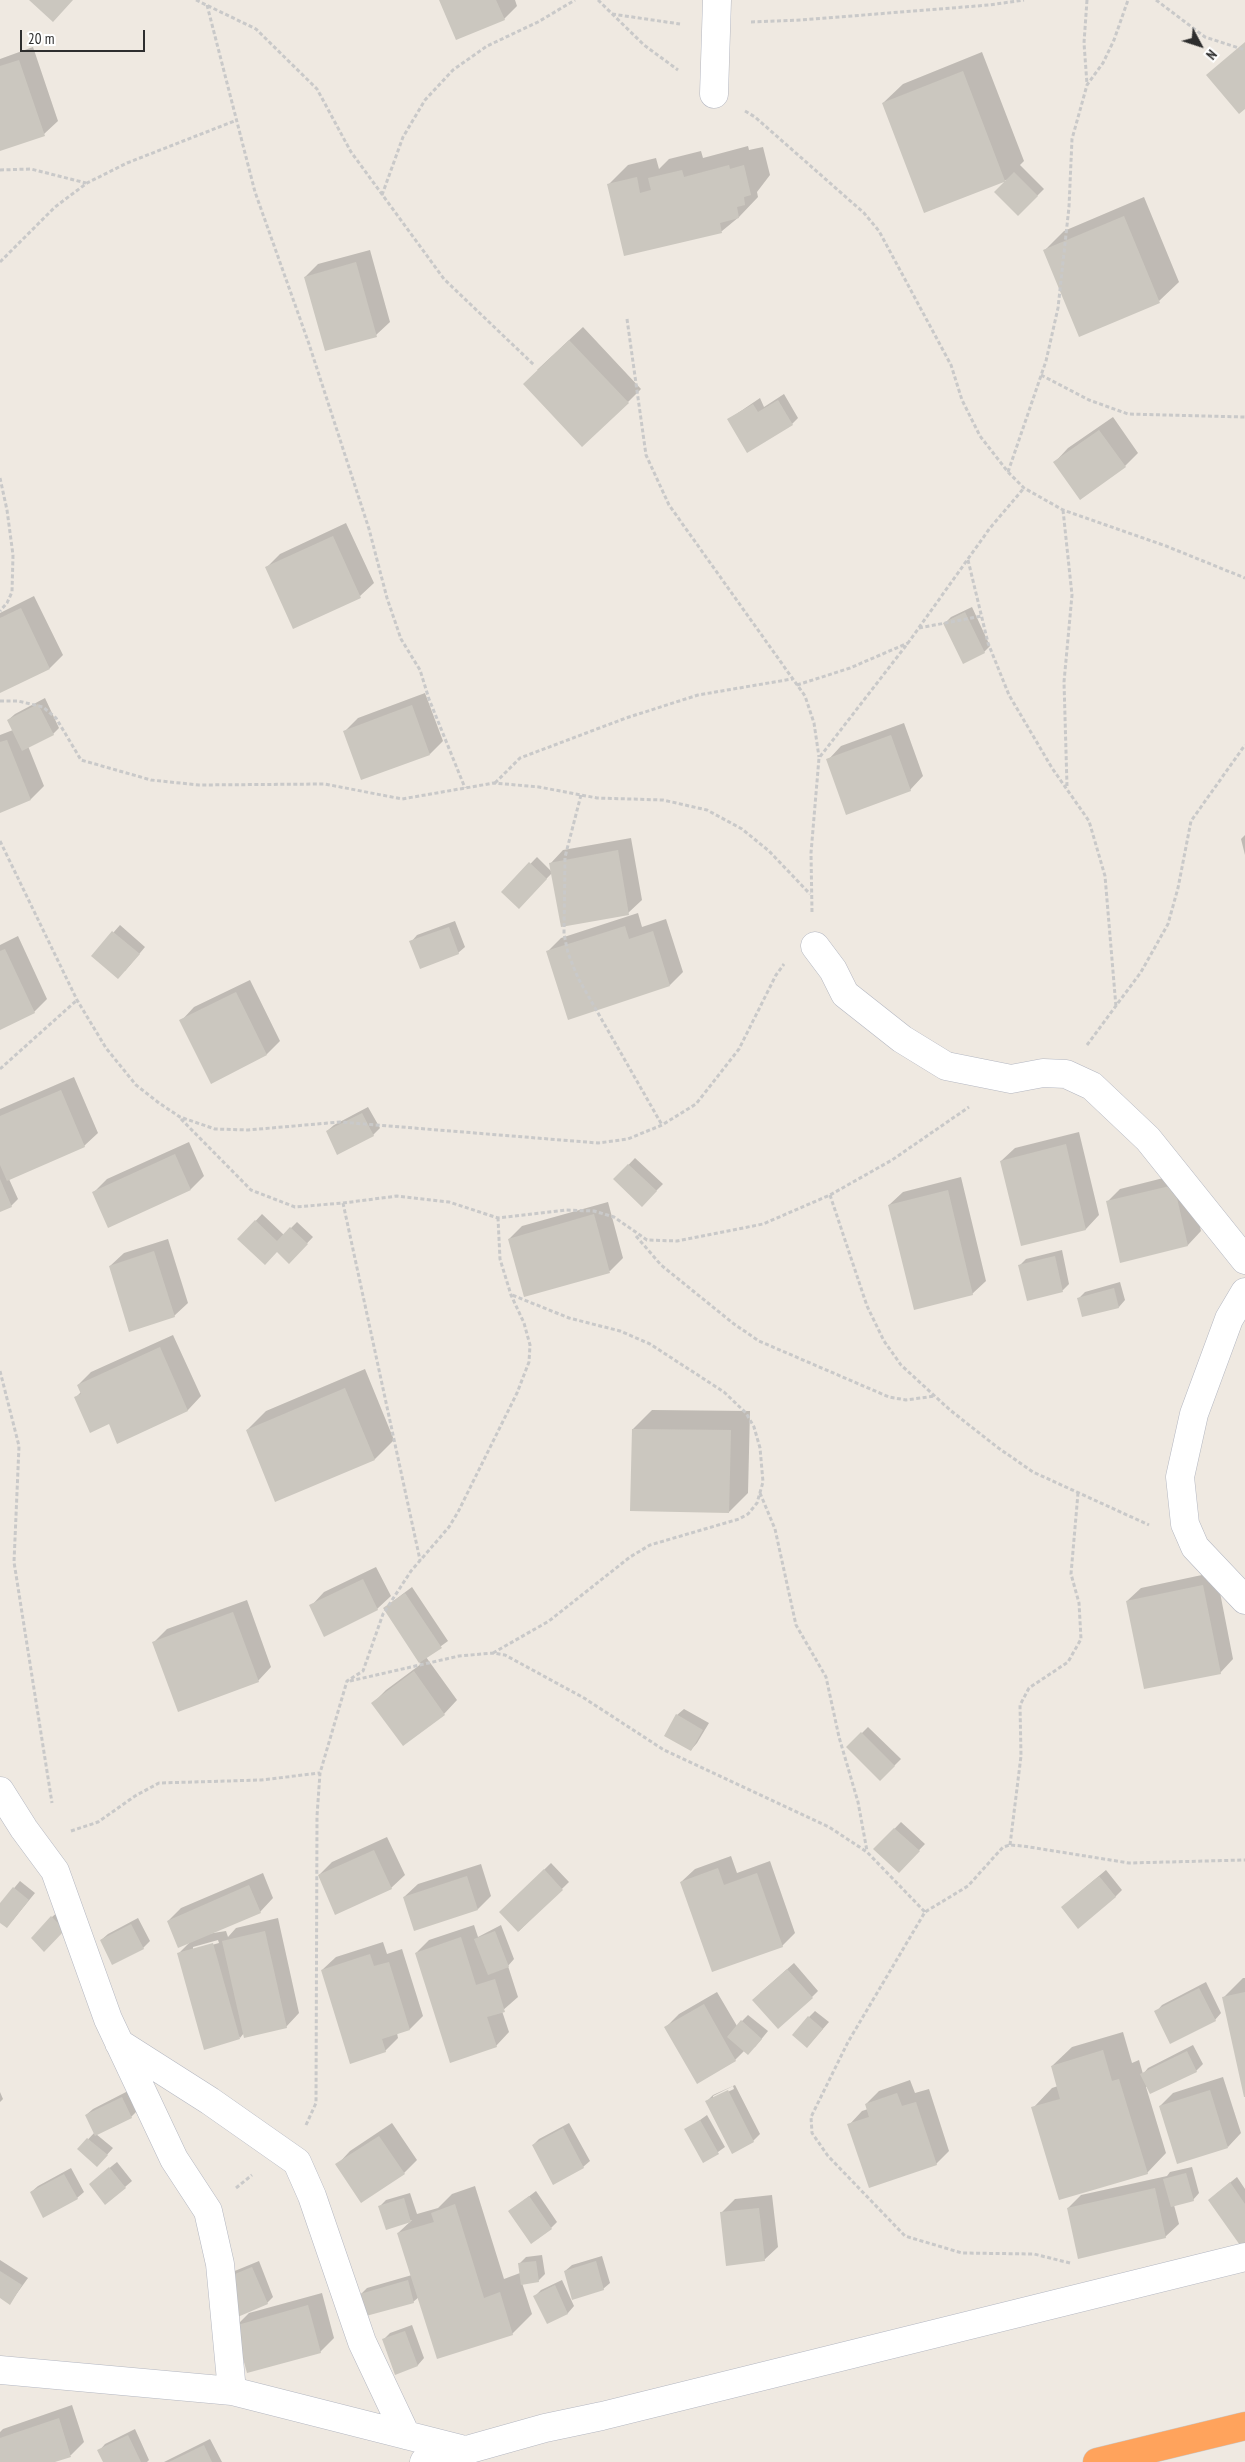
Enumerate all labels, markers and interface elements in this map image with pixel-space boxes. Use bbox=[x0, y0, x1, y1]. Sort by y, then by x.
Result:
scale bar bbox=[22, 20, 148, 52]
north arrow bbox=[1175, 20, 1225, 70]
text: 20 m bbox=[28, 29, 54, 48]
text: N bbox=[1202, 46, 1221, 63]

